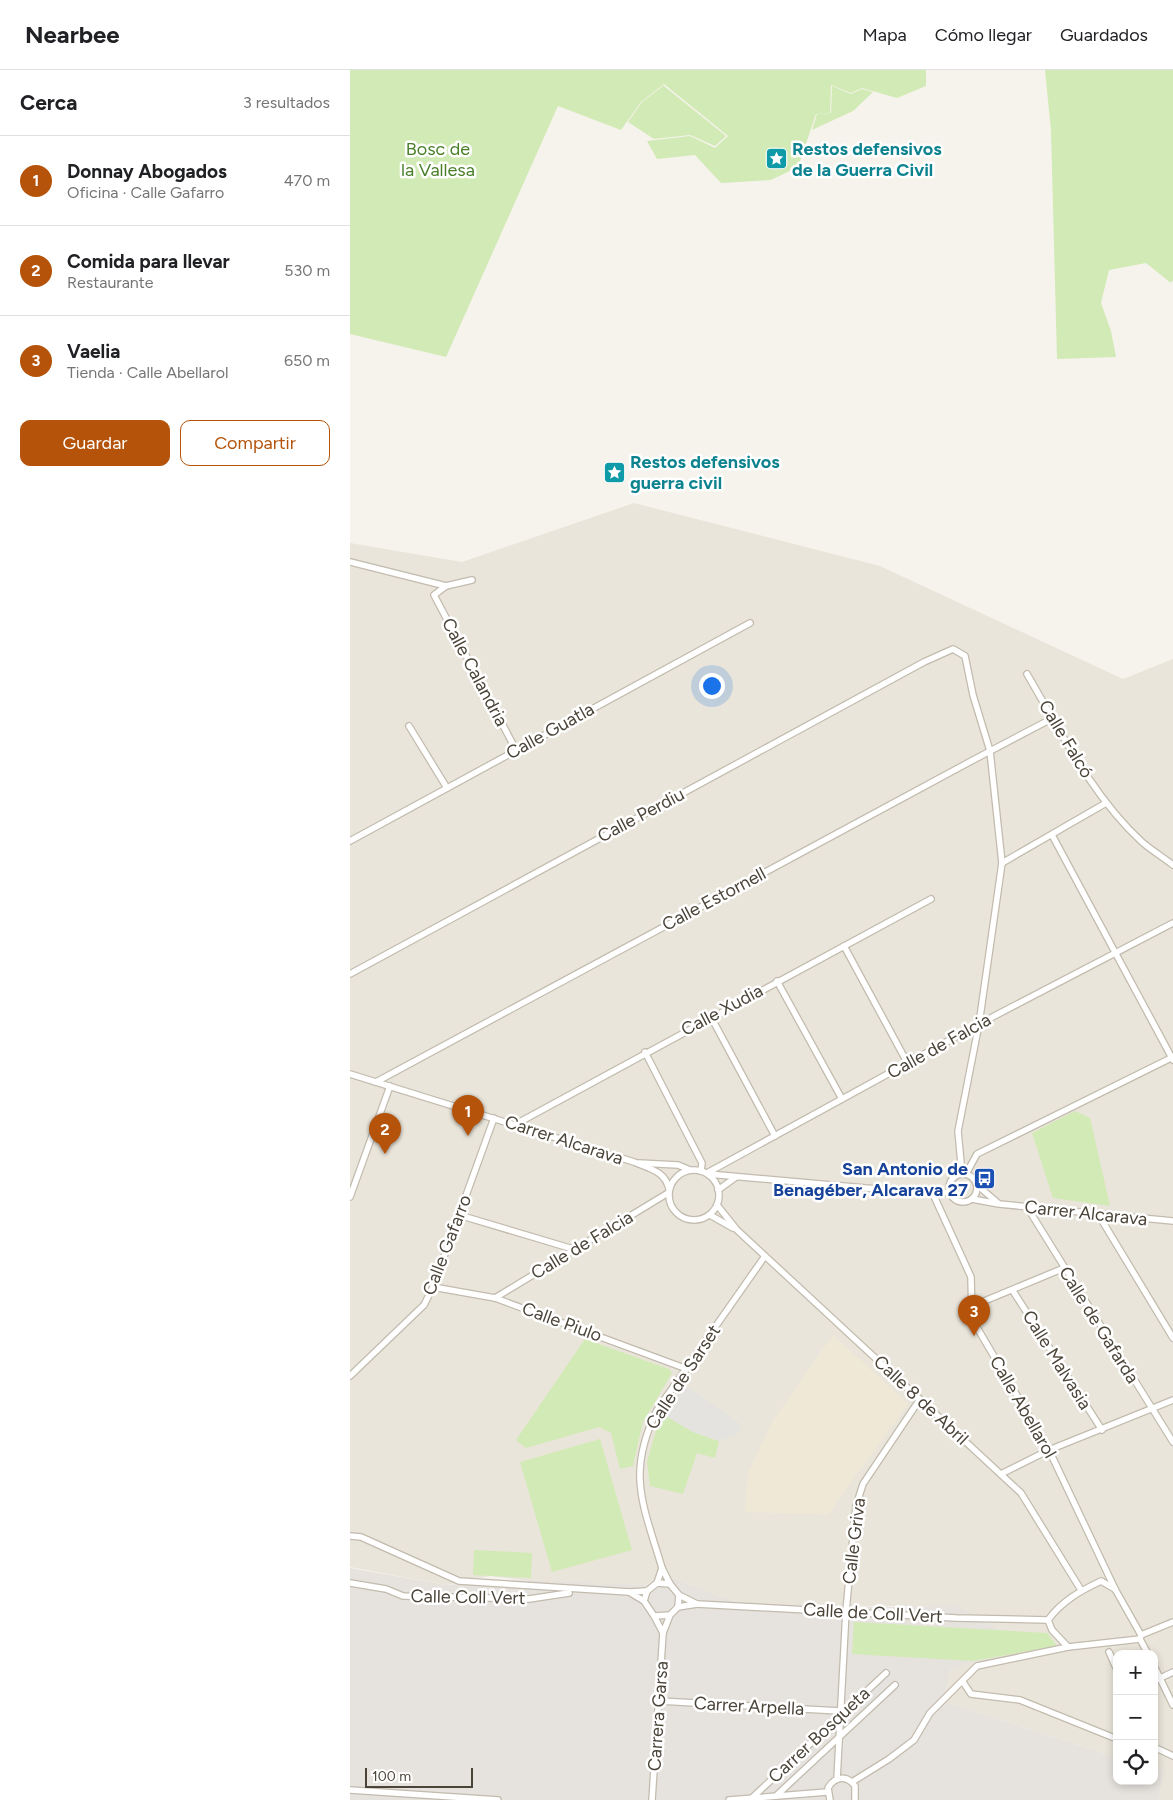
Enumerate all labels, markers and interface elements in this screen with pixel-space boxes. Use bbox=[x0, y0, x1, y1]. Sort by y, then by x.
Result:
text: Nearbee bbox=[25, 20, 120, 49]
text: Mapa bbox=[862, 24, 907, 46]
text: Cómo llegar bbox=[935, 24, 1032, 46]
text: Guardados bbox=[1060, 24, 1148, 46]
text: Cerca bbox=[20, 90, 77, 115]
text: 3 resultados bbox=[243, 93, 330, 112]
park label: Bosc de la Vallesa bbox=[401, 138, 475, 181]
place label: Restos defensivos de la Guerra Civil bbox=[792, 138, 942, 181]
place icon: Restos defensivos de la Guerra Civil bbox=[764, 147, 788, 171]
text: Donnay Abogados bbox=[67, 160, 227, 183]
text: 1 bbox=[33, 171, 39, 190]
text: 470 m bbox=[284, 171, 330, 190]
text: Oficina · Calle Gafarro bbox=[67, 183, 224, 202]
text: Comida para llevar bbox=[67, 250, 230, 273]
text: 2 bbox=[31, 261, 41, 280]
text: 530 m bbox=[284, 261, 330, 280]
text: Restaurante bbox=[67, 273, 154, 292]
text: Vaelia bbox=[67, 340, 120, 363]
text: 3 bbox=[32, 351, 40, 370]
text: 650 m bbox=[284, 351, 330, 370]
text: Tienda · Calle Abellarol bbox=[67, 363, 229, 382]
button: Guardar bbox=[20, 420, 170, 466]
button: Compartir bbox=[180, 420, 330, 466]
place label: Restos defensivos guerra civil bbox=[630, 451, 780, 494]
place icon: Restos defensivos guerra civil bbox=[602, 460, 626, 484]
street label: Calle Calandria bbox=[437, 614, 513, 730]
your location bbox=[699, 673, 725, 699]
street label: Calle Falcó bbox=[1034, 696, 1098, 782]
street label: Calle Guatla bbox=[502, 698, 598, 764]
street label: Calle Perdiu bbox=[594, 783, 688, 847]
street label: Calle Estornell bbox=[658, 862, 770, 936]
street label: Calle Xudia bbox=[677, 979, 767, 1041]
street label: Calle de Falcia bbox=[883, 1008, 995, 1084]
pin: 1 bbox=[452, 1095, 484, 1136]
street label: Carrer Alcarava bbox=[502, 1111, 626, 1169]
pin: 2 bbox=[369, 1113, 401, 1154]
place label: San Antonio de Benagéber, Alcarava 27 bbox=[773, 1158, 968, 1201]
bus stop icon: San Antonio de Benagéber, Alcarava 27 bbox=[972, 1167, 996, 1191]
street label: Calle Gafarro bbox=[418, 1192, 476, 1298]
street label: Carrer Alcarava bbox=[1024, 1196, 1148, 1230]
street label: Calle de Falcia bbox=[527, 1206, 637, 1284]
street label: Calle de Gafarda bbox=[1054, 1263, 1144, 1387]
pin: 3 bbox=[958, 1295, 990, 1336]
street label: Calle Piulo bbox=[519, 1297, 605, 1347]
street label: Calle Malvasia bbox=[1018, 1306, 1096, 1414]
street label: Calle de Sarset bbox=[641, 1320, 725, 1434]
street label: Calle 8 de Abril bbox=[869, 1350, 973, 1450]
street label: Calle Abellarol bbox=[985, 1352, 1061, 1462]
street label: Calle Griva bbox=[838, 1497, 870, 1585]
street label: Calle Coll Vert bbox=[411, 1585, 526, 1609]
street label: Calle de Coll Vert bbox=[803, 1598, 943, 1628]
map controls bbox=[1113, 1650, 1158, 1785]
button: + bbox=[1113, 1650, 1158, 1695]
street label: Carrera Garsa bbox=[643, 1660, 673, 1772]
street label: Carrer Bosqueta bbox=[764, 1682, 874, 1788]
street label: Carrer Arpella bbox=[693, 1692, 805, 1720]
button: − bbox=[1113, 1695, 1158, 1740]
button: locate bbox=[1113, 1740, 1158, 1785]
scale bar bbox=[365, 1765, 472, 1788]
text: 100 m bbox=[372, 1768, 411, 1785]

